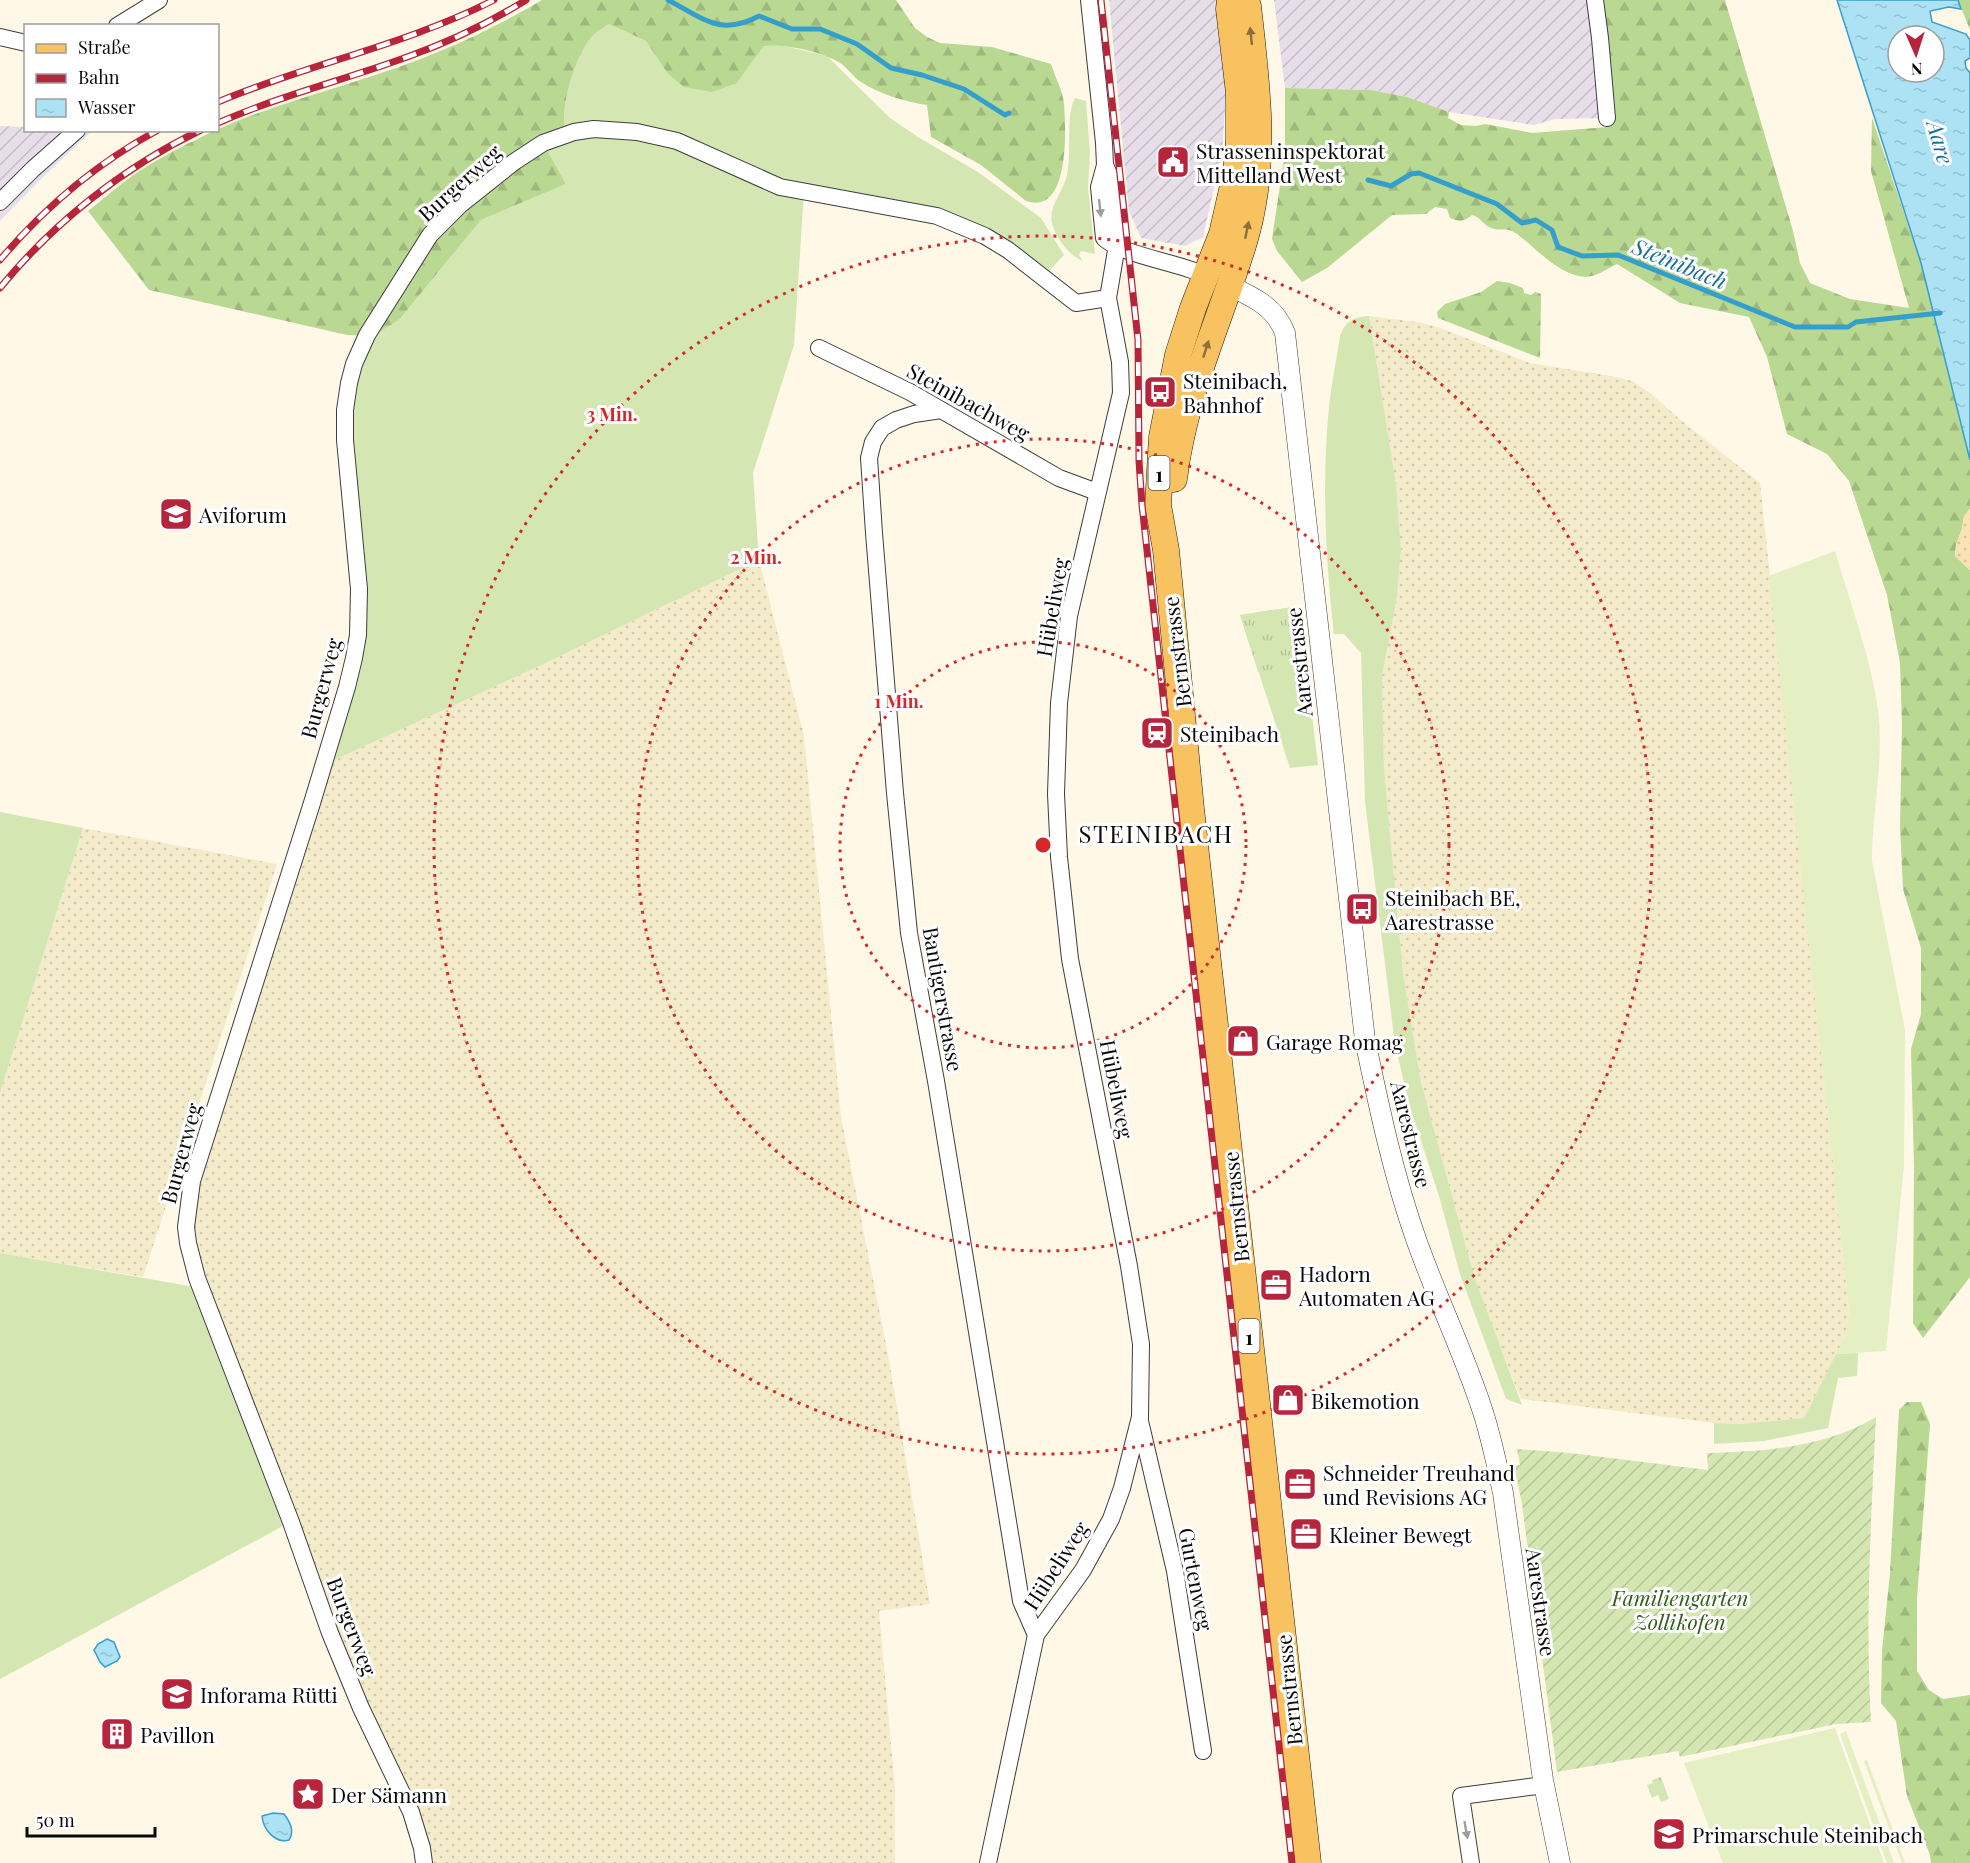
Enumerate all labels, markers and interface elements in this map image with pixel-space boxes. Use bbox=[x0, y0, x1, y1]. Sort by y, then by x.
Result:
legend bbox=[24, 24, 219, 132]
north arrow bbox=[1886, 24, 1946, 84]
one-way arrow bbox=[1246, 26, 1256, 45]
text: Straße bbox=[78, 35, 131, 59]
text: N bbox=[1910, 59, 1923, 80]
text: Bahn bbox=[78, 65, 120, 89]
text: Wasser bbox=[77, 95, 136, 119]
water label: Aare bbox=[1920, 115, 1962, 168]
place label: Strasseninspektorat Mittelland West bbox=[1196, 136, 1386, 188]
street label: Burgerweg bbox=[411, 137, 507, 227]
public building icon: Strasseninspektorat Mittelland West bbox=[1155, 144, 1191, 180]
one-way arrow bbox=[1096, 199, 1105, 218]
one-way arrow bbox=[1242, 220, 1252, 239]
water label: Steinibach bbox=[1627, 230, 1732, 296]
one-way arrow bbox=[1202, 340, 1211, 358]
street label: Steinibachweg bbox=[902, 356, 1036, 446]
place label: Steinibach, Bahnhof bbox=[1183, 366, 1288, 418]
bus stop icon: Steinibach, Bahnhof bbox=[1142, 374, 1178, 410]
text: 3 Min. bbox=[586, 402, 638, 426]
road number: 1 bbox=[1148, 456, 1170, 490]
school or university icon: Aviforum bbox=[158, 496, 194, 532]
place label: Aviforum bbox=[198, 500, 287, 528]
text: 2 Min. bbox=[730, 545, 782, 569]
street label: Hübeliweg bbox=[1029, 555, 1073, 659]
street label: Bernstrasse bbox=[1155, 595, 1197, 709]
street label: Aarestrasse bbox=[1278, 606, 1318, 719]
street label: Burgerweg bbox=[293, 635, 347, 741]
text: 1 Min. bbox=[874, 689, 924, 713]
station icon: Steinibach bbox=[1139, 715, 1175, 751]
place label: Steinibach bbox=[1180, 719, 1280, 747]
district label: STEINIBACH bbox=[1078, 817, 1234, 849]
centre of rings bbox=[1033, 835, 1053, 855]
place label: Steinibach BE, Aarestrasse bbox=[1384, 883, 1521, 935]
bus stop icon: Steinibach BE, Aarestrasse bbox=[1344, 891, 1380, 927]
street label: Bantigerstrasse bbox=[917, 924, 971, 1074]
shop icon: Garage Romag bbox=[1225, 1023, 1261, 1059]
place label: Garage Romag bbox=[1266, 1027, 1403, 1055]
street label: Hübeliweg bbox=[1095, 1037, 1141, 1141]
street label: Aarestrasse bbox=[1385, 1077, 1439, 1190]
street label: Burgerweg bbox=[153, 1100, 207, 1206]
street label: Bernstrasse bbox=[1215, 1150, 1255, 1264]
place label: Hadorn Automaten AG bbox=[1298, 1259, 1435, 1311]
office icon: Hadorn Automaten AG bbox=[1258, 1267, 1294, 1303]
road number: 1 bbox=[1238, 1319, 1260, 1353]
shop icon: Bikemotion bbox=[1270, 1382, 1306, 1418]
place label: Bikemotion bbox=[1311, 1386, 1420, 1414]
place label: Schneider Treuhand und Revisions AG bbox=[1323, 1458, 1515, 1510]
office icon: Schneider Treuhand und Revisions AG bbox=[1282, 1466, 1318, 1502]
street label: Hübeliweg bbox=[1016, 1515, 1094, 1615]
office icon: Kleiner Bewegt bbox=[1288, 1516, 1324, 1552]
place label: Kleiner Bewegt bbox=[1329, 1520, 1472, 1548]
street label: Gurtenweg bbox=[1173, 1525, 1221, 1633]
street label: Aarestrasse bbox=[1520, 1545, 1563, 1658]
street label: Burgerweg bbox=[321, 1573, 385, 1679]
park label: Familiengarten Zollikofen bbox=[1611, 1583, 1748, 1635]
street label: Bernstrasse bbox=[1268, 1633, 1308, 1747]
school or university icon: Inforama Rütti bbox=[159, 1676, 195, 1712]
place label: Inforama Rütti bbox=[200, 1680, 338, 1708]
building icon: Pavillon bbox=[99, 1716, 135, 1752]
place label: Pavillon bbox=[140, 1720, 215, 1748]
place icon: Der Sämann bbox=[290, 1776, 326, 1812]
place label: Der Sämann bbox=[331, 1780, 447, 1808]
scale bar bbox=[27, 1800, 154, 1838]
text: 50 m bbox=[36, 1808, 75, 1832]
school or university icon: Primarschule Steinibach bbox=[1651, 1816, 1687, 1852]
one-way arrow bbox=[1461, 1820, 1470, 1839]
place label: Primarschule Steinibach bbox=[1692, 1820, 1924, 1848]

